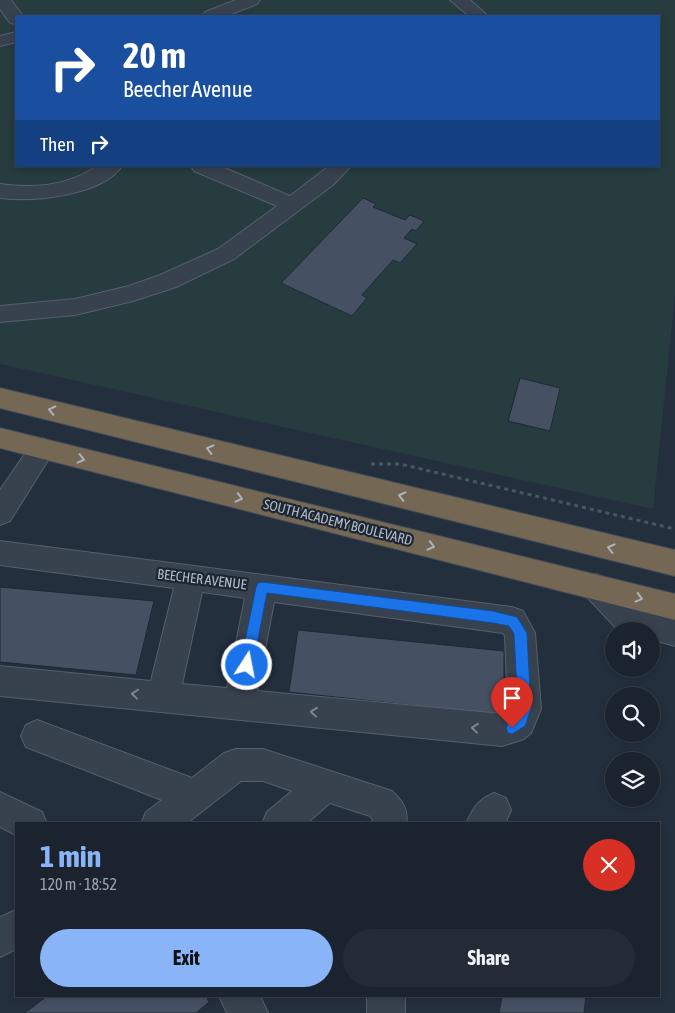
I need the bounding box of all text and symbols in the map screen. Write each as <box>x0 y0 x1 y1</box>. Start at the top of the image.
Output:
icon: right <box>40 35 105 100</box>
text: 20 m <box>123 35 186 75</box>
text: Beecher Avenue <box>123 76 252 102</box>
icon: right <box>85 130 113 158</box>
text: Then <box>40 133 75 155</box>
one-way arrow <box>48 405 57 416</box>
one-way arrow <box>206 444 215 455</box>
one-way arrow <box>77 453 85 463</box>
one-way arrow <box>397 491 406 502</box>
one-way arrow <box>234 492 243 503</box>
street label: SOUTH ACADEMY BOULEVARD <box>262 496 414 548</box>
one-way arrow <box>426 540 434 550</box>
one-way arrow <box>607 543 615 553</box>
street label: BEECHER AVENUE <box>156 566 248 592</box>
one-way arrow <box>635 592 644 603</box>
map controls <box>605 622 660 807</box>
button: sound <box>605 622 660 677</box>
position arrow <box>220 638 272 690</box>
pin <box>491 677 533 728</box>
icon: arrive <box>498 684 526 712</box>
button: search <box>605 687 660 742</box>
one-way arrow <box>130 689 138 700</box>
one-way arrow <box>309 707 317 718</box>
one-way arrow <box>471 722 479 733</box>
button: layers <box>605 752 660 807</box>
text: 1 min <box>40 839 101 873</box>
button: close <box>583 839 635 891</box>
text: 120 m · 18:52 <box>40 875 117 893</box>
button: Exit <box>40 929 333 987</box>
button: Share <box>343 929 635 987</box>

